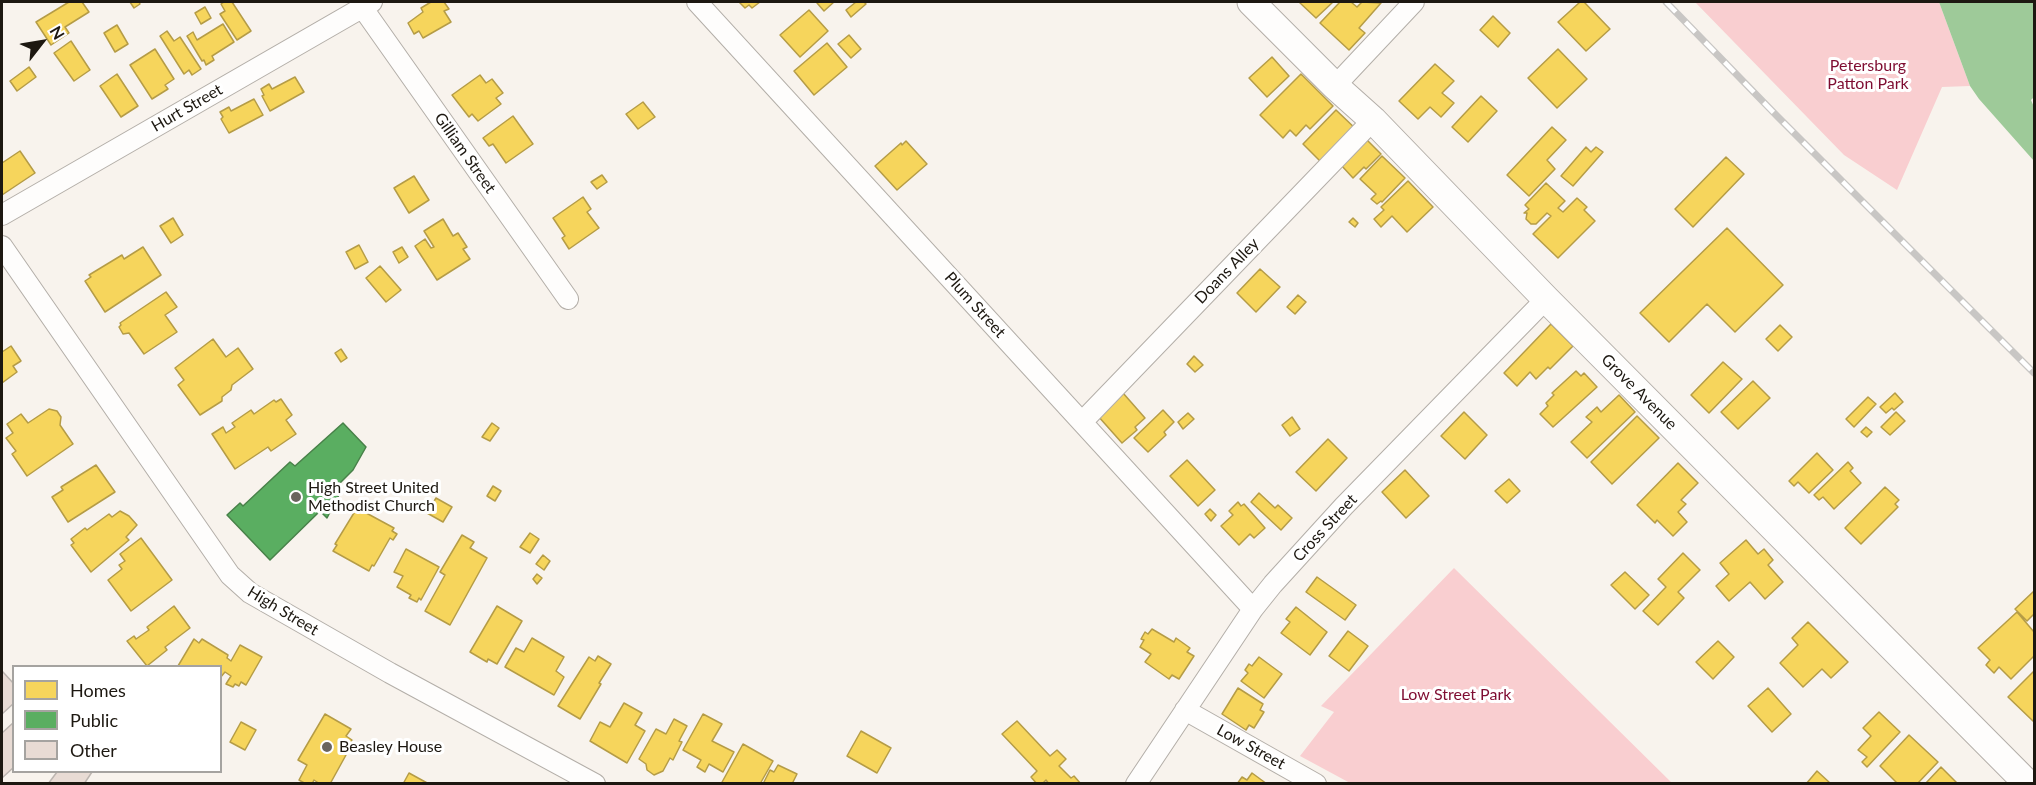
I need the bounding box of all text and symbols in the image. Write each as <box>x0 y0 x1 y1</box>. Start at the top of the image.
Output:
north arrow <box>12 12 72 72</box>
text: N <box>47 22 69 43</box>
park label: Petersburg Patton Park <box>1827 56 1909 94</box>
street label: Hurt Street <box>148 80 226 136</box>
street label: Gilliam Street <box>430 109 500 197</box>
street label: Doans Alley <box>1191 234 1263 308</box>
street label: Plum Street <box>941 268 1009 342</box>
street label: Grove Avenue <box>1597 350 1681 434</box>
place label: High Street United Methodist Church <box>308 478 439 516</box>
marker: High Street United Methodist Church <box>289 490 303 504</box>
street label: Cross Street <box>1289 490 1361 566</box>
street label: High Street <box>244 582 322 640</box>
legend <box>12 665 222 773</box>
text: Homes <box>70 679 126 701</box>
park label: Low Street Park <box>1401 685 1511 705</box>
text: Public <box>70 709 118 731</box>
street label: Low Street <box>1213 720 1289 774</box>
place label: Beasley House <box>339 737 442 757</box>
text: Other <box>70 739 117 761</box>
marker: Beasley House <box>320 740 334 754</box>

